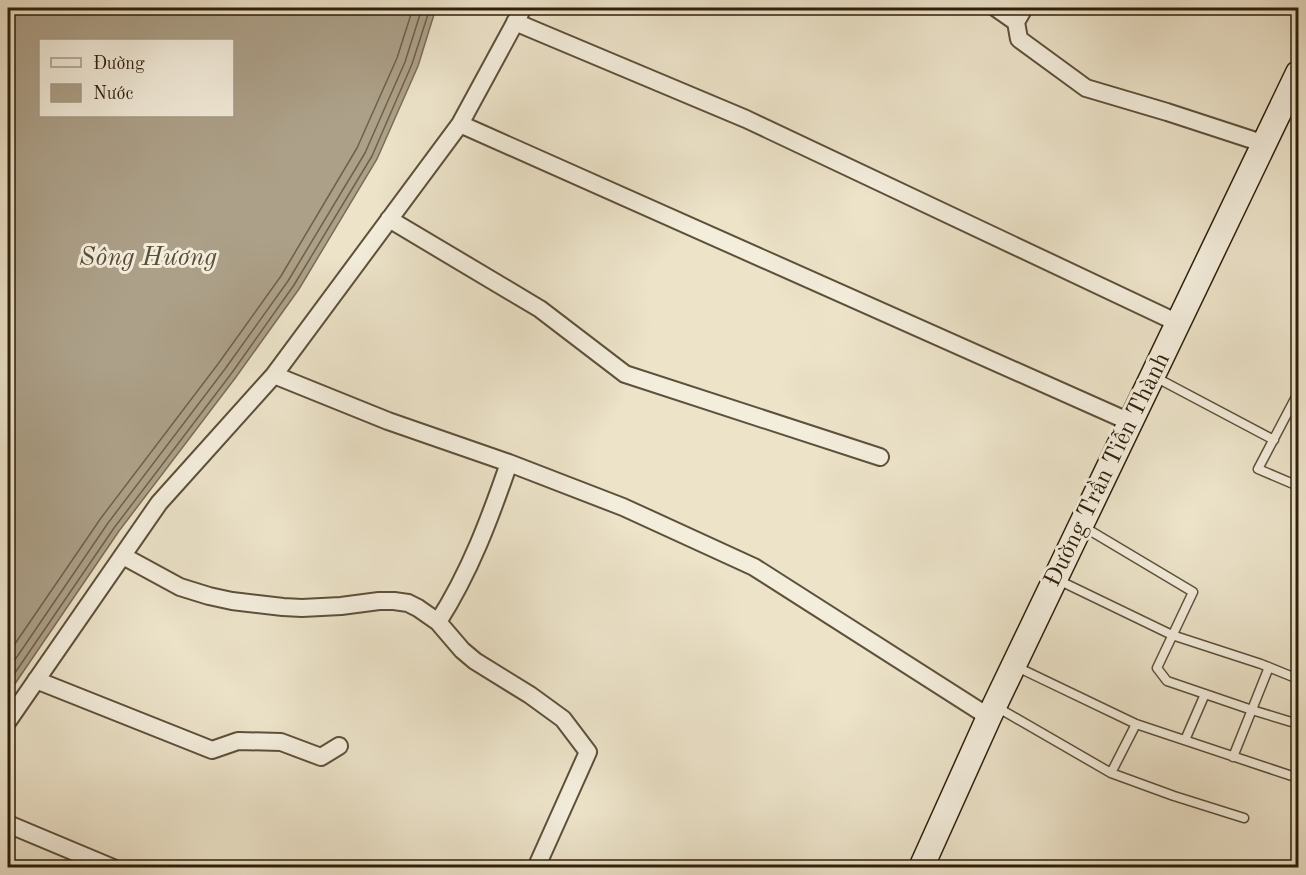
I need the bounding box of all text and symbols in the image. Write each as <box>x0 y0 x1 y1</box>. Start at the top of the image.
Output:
legend <box>39 39 234 117</box>
text: Đường <box>93 55 145 73</box>
text: Nước <box>93 85 133 103</box>
water label: Sông Hương <box>79 245 217 271</box>
street label: Đường Trần Tiễn Thành <box>1039 348 1175 591</box>

